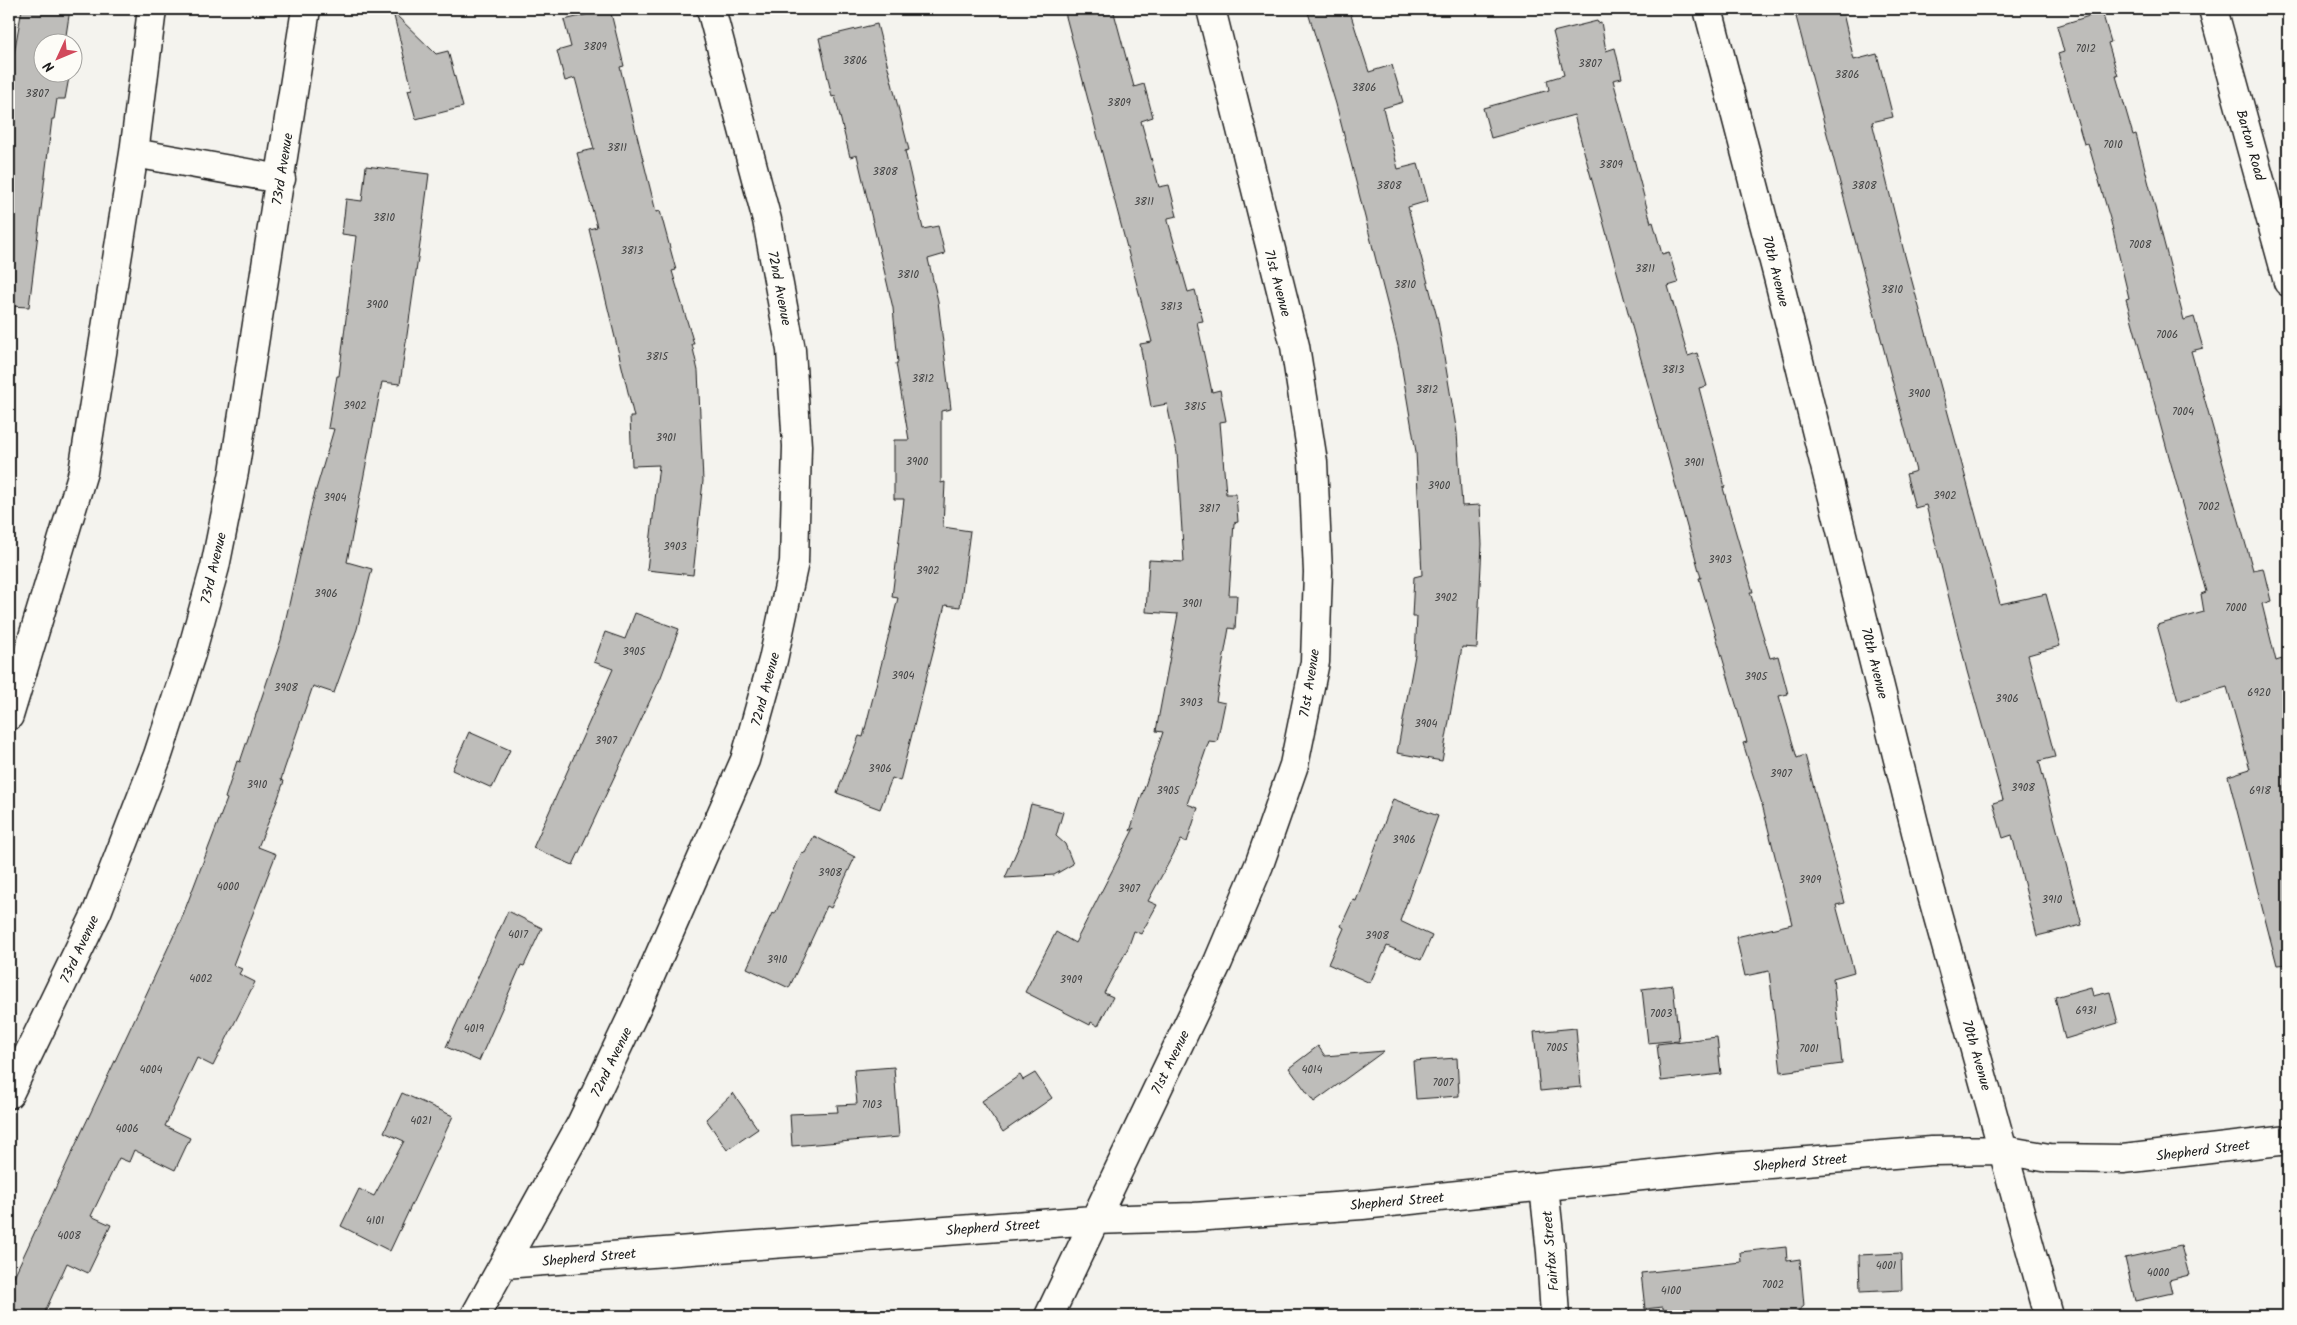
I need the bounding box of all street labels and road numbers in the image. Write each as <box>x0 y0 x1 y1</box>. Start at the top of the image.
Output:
street label: Barton Road <box>2229 107 2271 184</box>
street label: 73rd Avenue <box>266 131 300 207</box>
street label: 70th Avenue <box>1755 233 1795 310</box>
street label: 71st Avenue <box>1257 247 1297 320</box>
street label: 72nd Avenue <box>761 249 797 328</box>
street label: 73rd Avenue <box>195 530 233 606</box>
street label: 70th Avenue <box>1854 625 1894 702</box>
street label: 71st Avenue <box>1294 647 1326 719</box>
street label: 72nd Avenue <box>746 649 787 729</box>
street label: 73rd Avenue <box>55 911 106 987</box>
street label: 70th Avenue <box>1955 1017 1997 1094</box>
street label: 72nd Avenue <box>585 1023 639 1101</box>
street label: 71st Avenue <box>1146 1026 1196 1098</box>
street label: Shepherd Street <box>2155 1134 2252 1168</box>
street label: Shepherd Street <box>1752 1148 1849 1178</box>
street label: Shepherd Street <box>1349 1187 1446 1217</box>
street label: Fairfax Street <box>1536 1209 1565 1292</box>
street label: Shepherd Street <box>945 1214 1042 1242</box>
street label: Shepherd Street <box>541 1243 638 1273</box>

